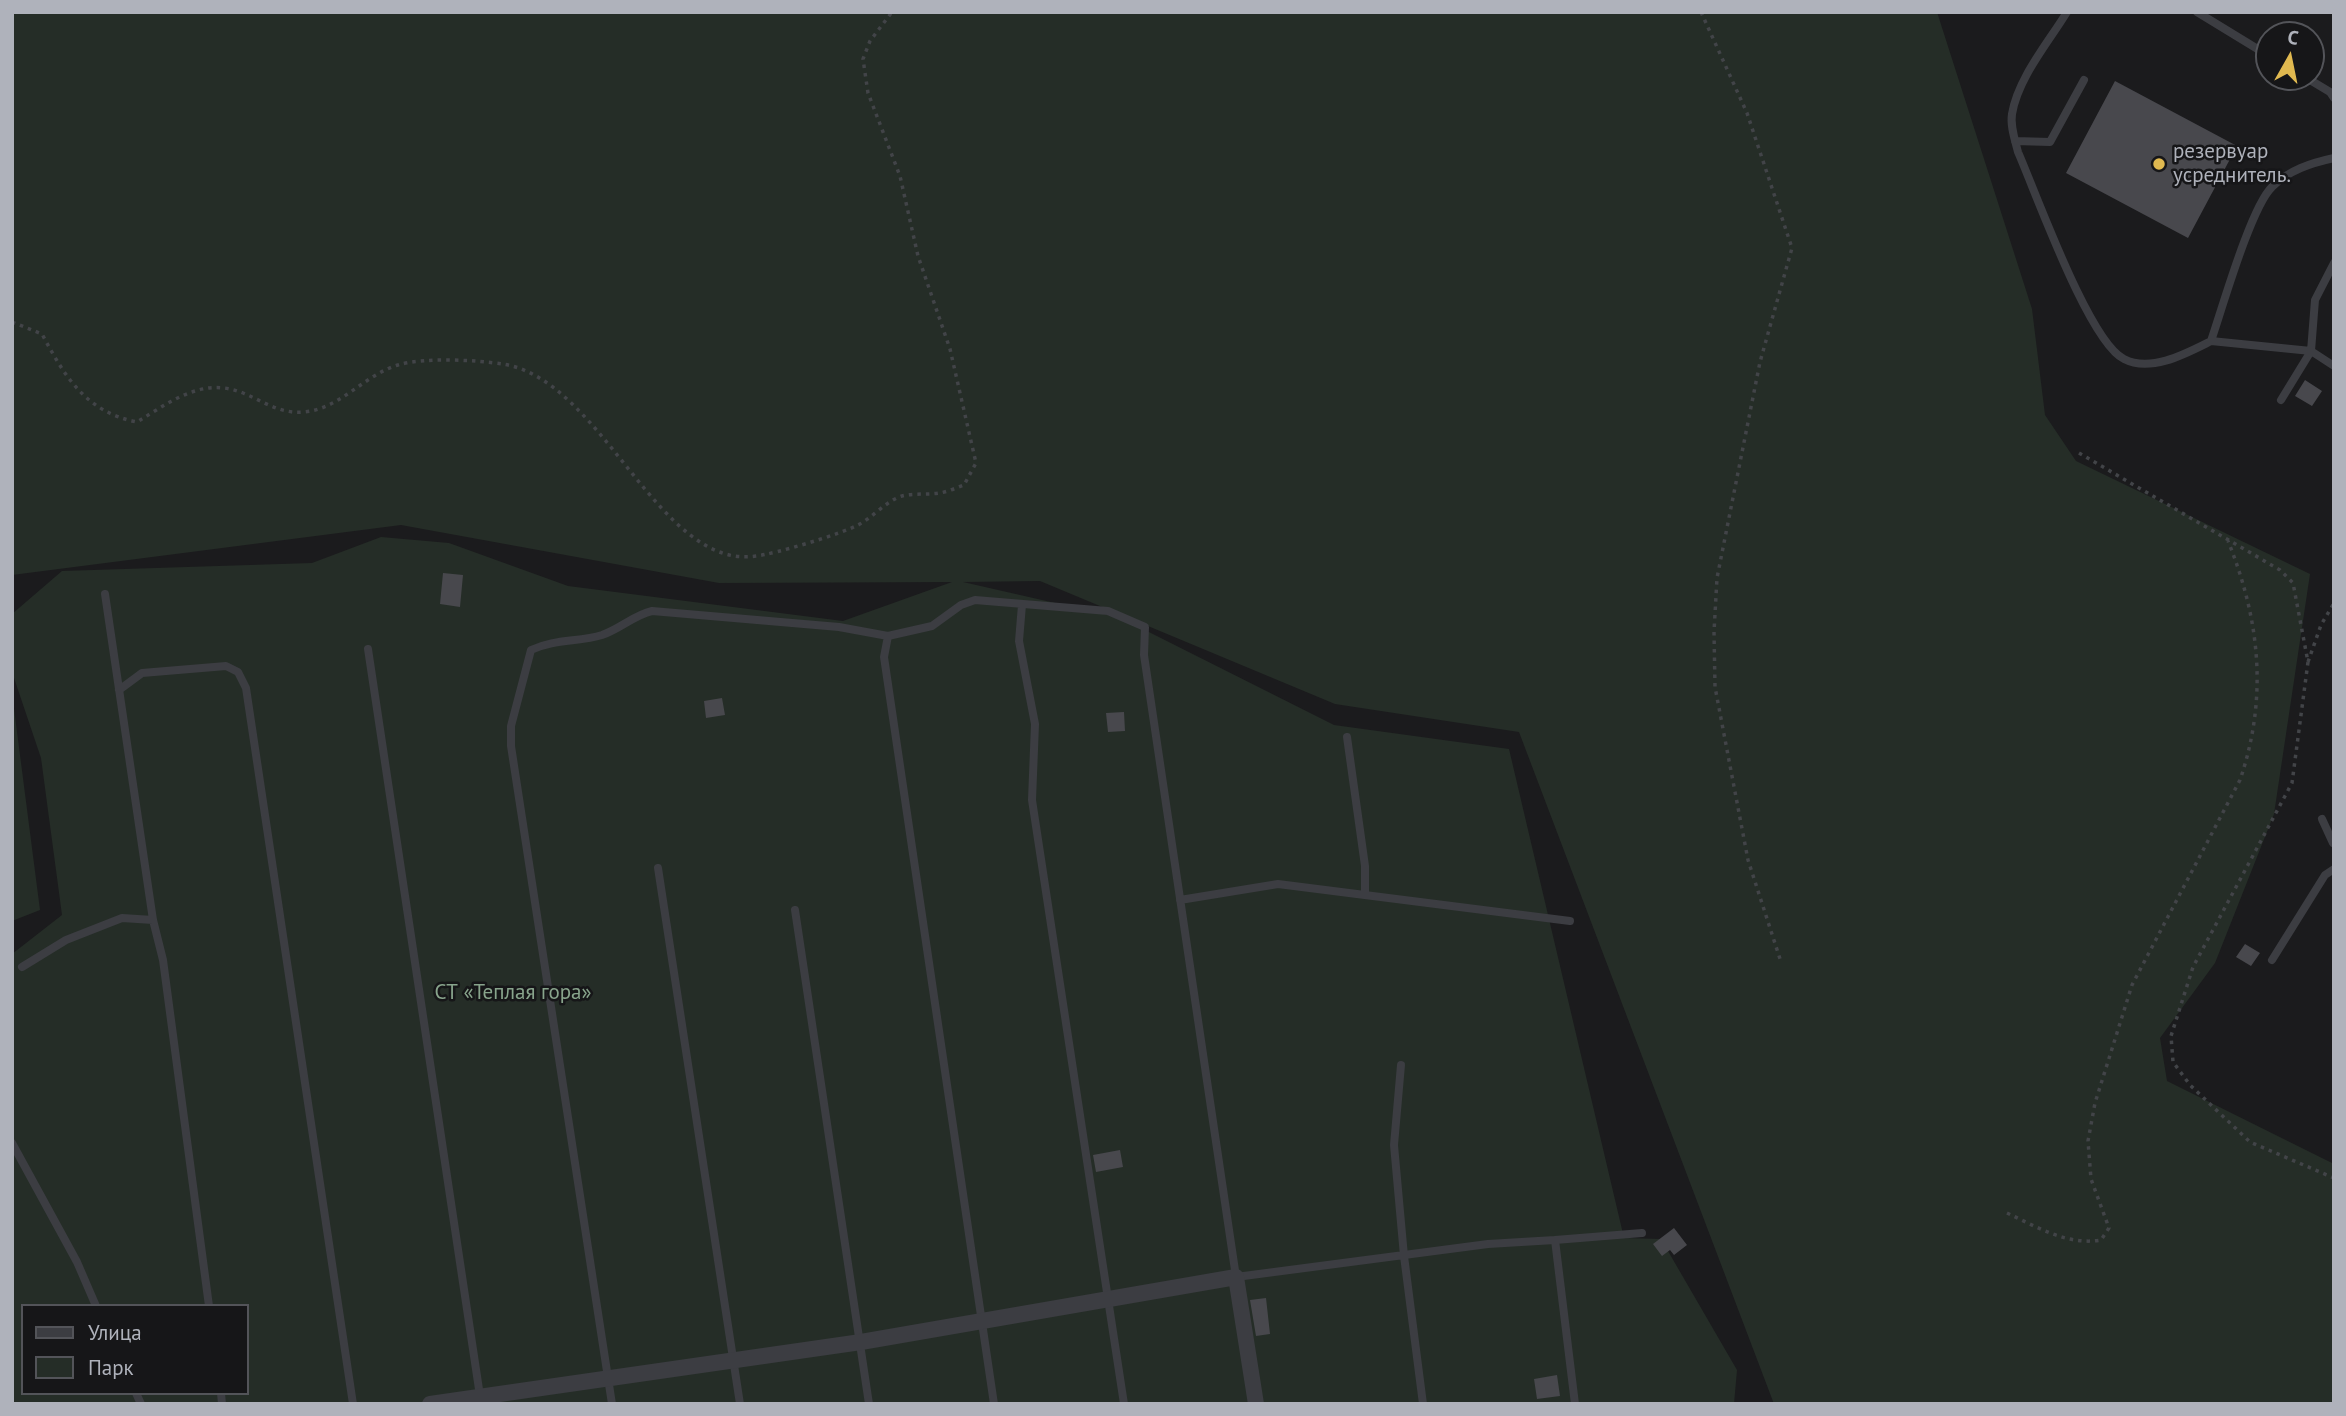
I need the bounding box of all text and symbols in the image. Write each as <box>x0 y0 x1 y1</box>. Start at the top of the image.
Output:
north arrow <box>2255 21 2325 91</box>
text: С <box>2286 25 2300 50</box>
place label: резервуар усреднитель. <box>2173 139 2291 189</box>
marker: резервуар усреднитель. <box>2151 156 2167 172</box>
park label: СТ «Теплая гора» <box>435 980 591 1006</box>
legend <box>21 1304 248 1395</box>
text: Улица <box>88 1319 142 1346</box>
text: Парк <box>88 1354 134 1381</box>

